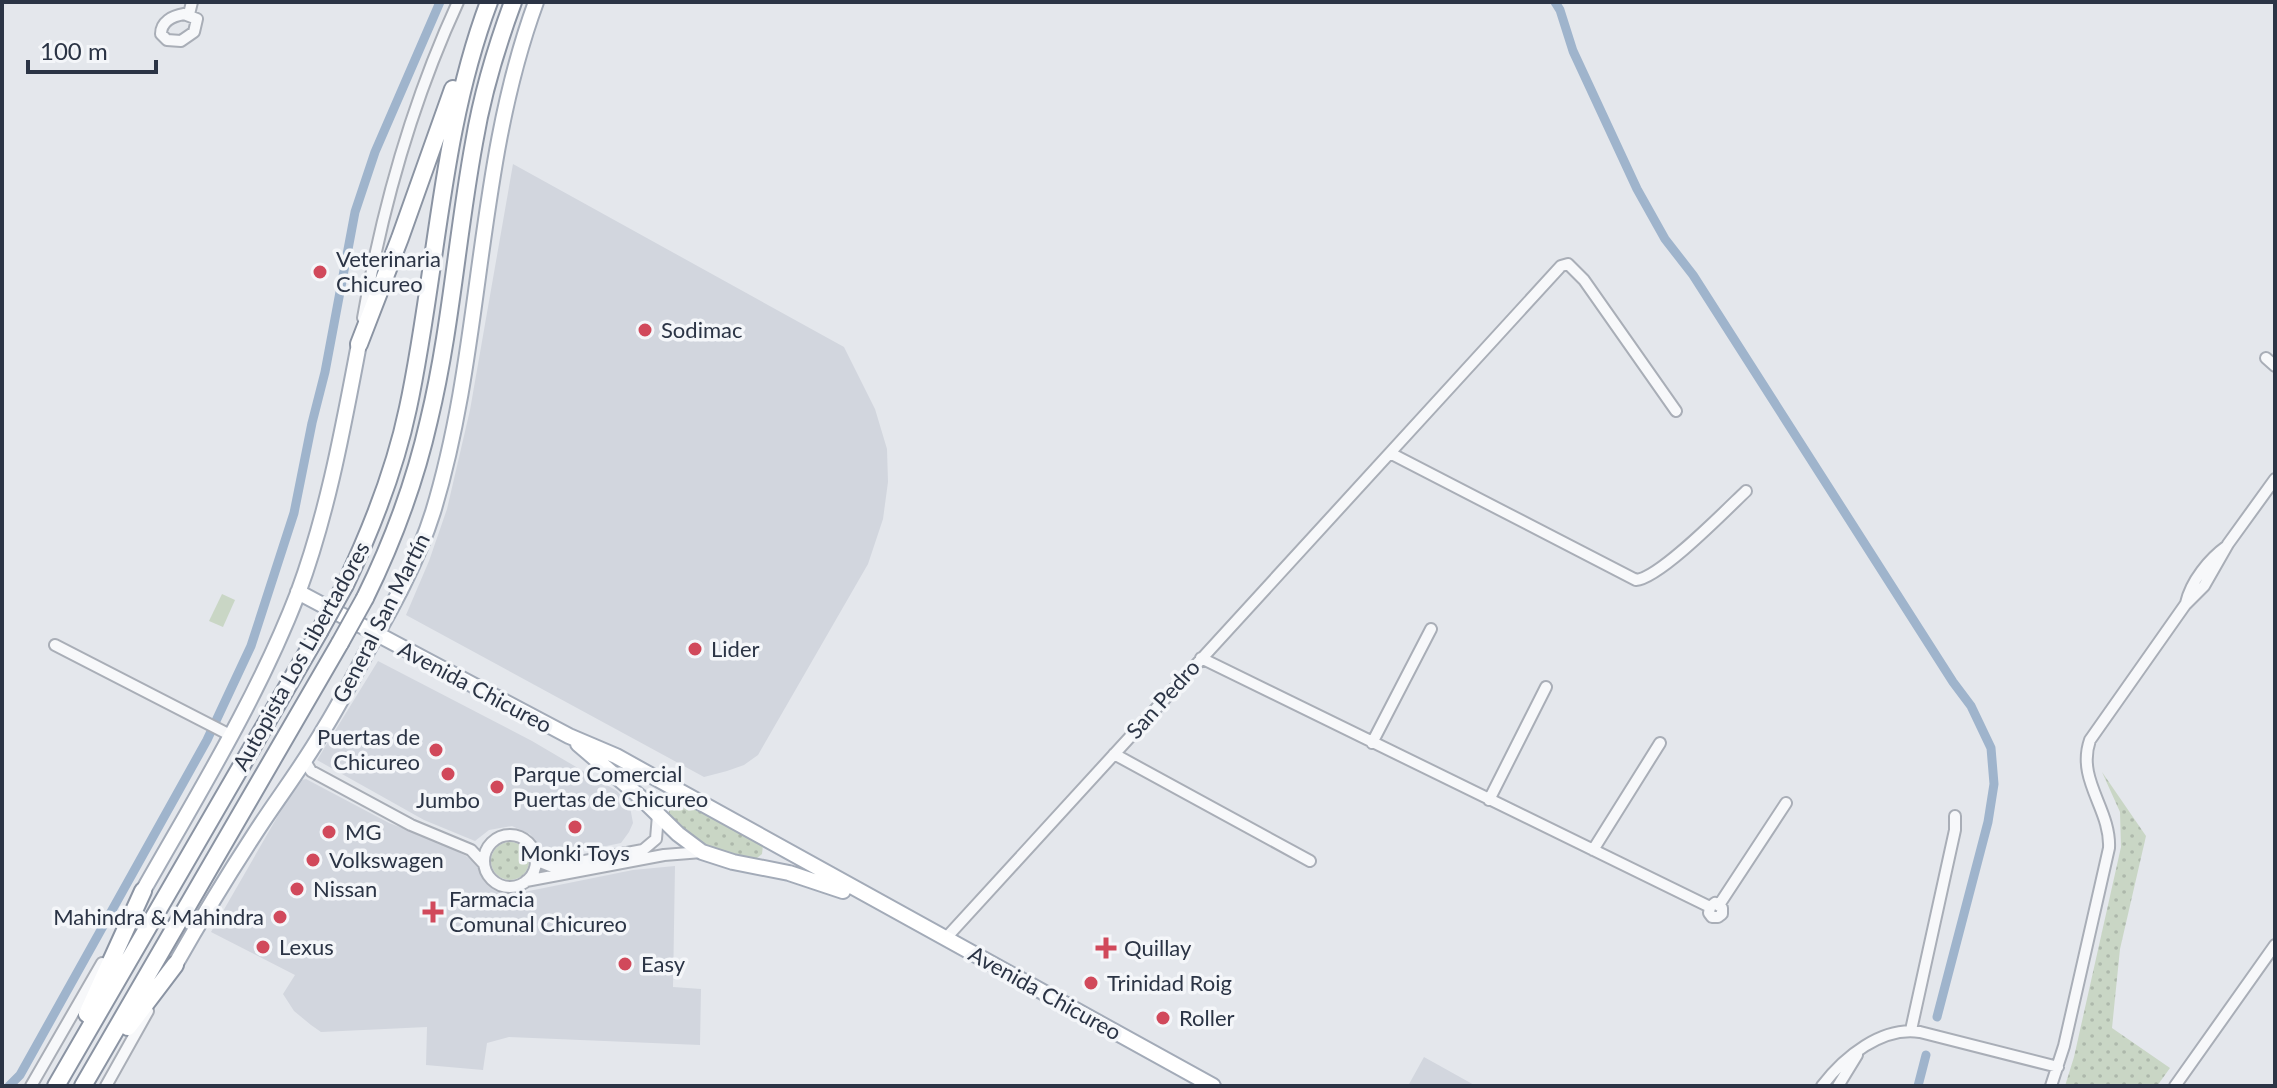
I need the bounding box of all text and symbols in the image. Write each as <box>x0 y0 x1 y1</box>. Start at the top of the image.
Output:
scale bar <box>28 24 156 74</box>
text: 100 m <box>40 36 108 65</box>
place label: Veterinaria Chicureo <box>336 245 441 297</box>
marker: Veterinaria Chicureo <box>311 263 329 281</box>
place label: Sodimac <box>661 316 742 343</box>
marker: Sodimac <box>636 321 654 339</box>
street label: General San Martín <box>326 529 435 707</box>
street label: Autopista Los Libertadores <box>226 536 375 775</box>
street label: Avenida Chicureo <box>394 635 557 738</box>
place label: Lider <box>711 635 760 662</box>
marker: Lider <box>686 640 704 658</box>
street label: San Pedro <box>1120 654 1205 744</box>
place label: Puertas de Chicureo <box>317 723 420 775</box>
marker: Puertas de Chicureo <box>427 741 445 759</box>
place label: Parque Comercial Puertas de Chicureo <box>513 760 708 812</box>
marker: Jumbo <box>439 765 457 783</box>
marker: Parque Comercial Puertas de Chicureo <box>488 778 506 796</box>
place label: Jumbo <box>416 786 480 813</box>
place label: MG <box>345 818 382 845</box>
marker: Monki Toys <box>566 818 584 836</box>
marker: MG <box>320 823 338 841</box>
place label: Monki Toys <box>520 839 630 866</box>
place label: Volkswagen <box>329 846 444 873</box>
marker: Volkswagen <box>304 851 322 869</box>
place label: Nissan <box>313 875 377 902</box>
marker: Nissan <box>288 880 306 898</box>
place label: Farmacia Comunal Chicureo <box>449 885 627 937</box>
place label: Mahindra & Mahindra <box>53 903 264 930</box>
marker: Farmacia Comunal Chicureo <box>424 903 442 921</box>
marker: Mahindra & Mahindra <box>271 908 289 926</box>
place label: Lexus <box>279 933 334 960</box>
place label: Quillay <box>1124 934 1192 961</box>
marker: Quillay <box>1095 937 1117 959</box>
marker: Lexus <box>254 938 272 956</box>
street label: Avenida Chicureo <box>964 940 1126 1046</box>
place label: Easy <box>641 950 686 977</box>
marker: Easy <box>616 955 634 973</box>
place label: Trinidad Roig <box>1107 969 1232 996</box>
marker: Trinidad Roig <box>1082 974 1100 992</box>
place label: Roller <box>1179 1004 1235 1031</box>
marker: Roller <box>1154 1009 1172 1027</box>

